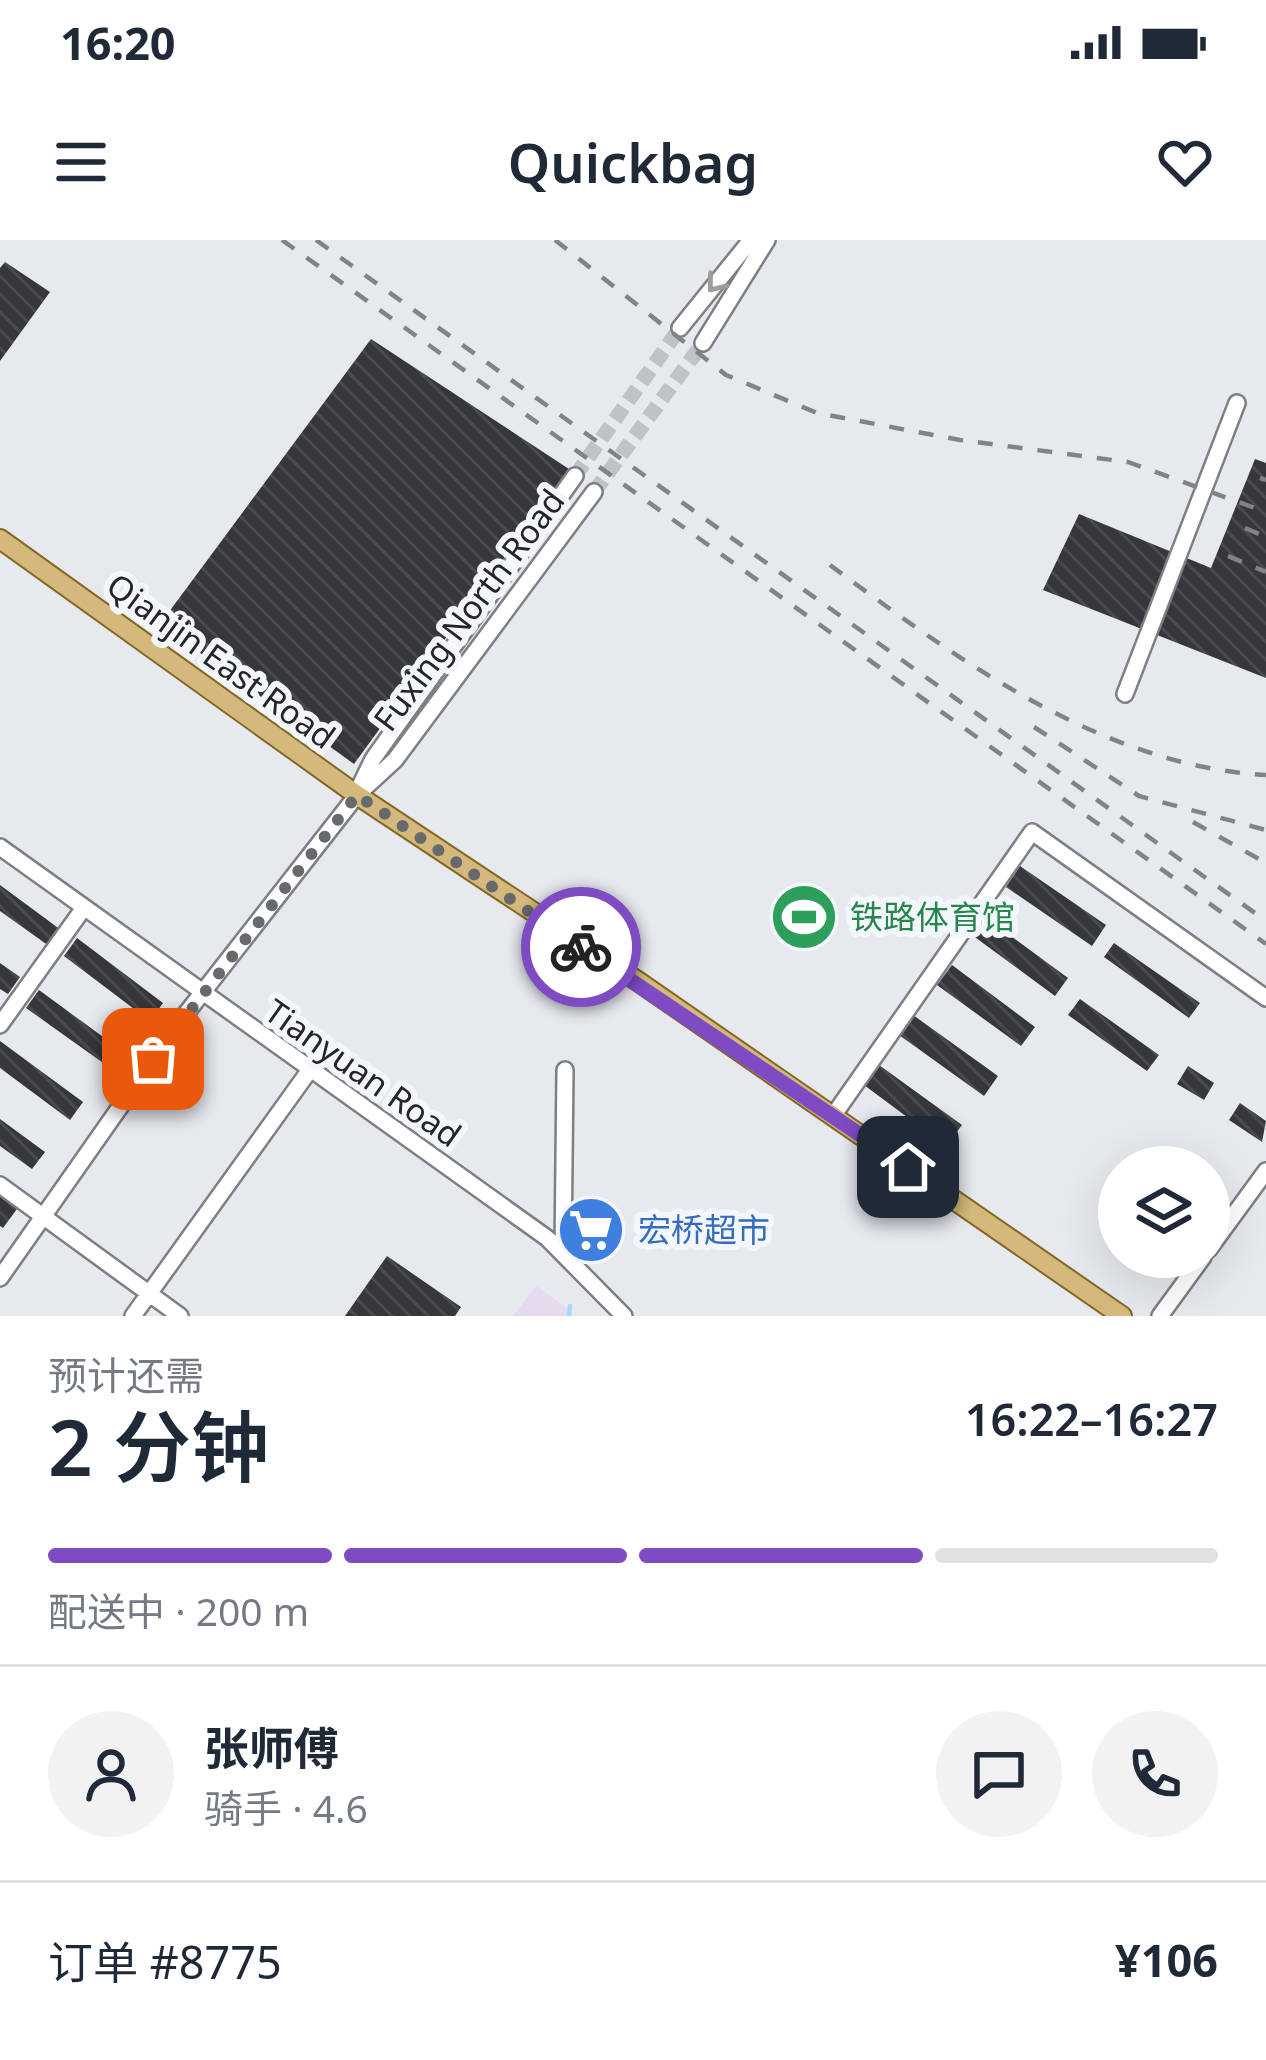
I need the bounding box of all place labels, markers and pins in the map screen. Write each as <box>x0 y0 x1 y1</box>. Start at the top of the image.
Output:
sports icon: 铁路体育馆 <box>769 882 839 952</box>
place label: 铁路体育馆 <box>850 894 1015 939</box>
pin <box>102 1008 204 1110</box>
pin <box>857 1116 959 1218</box>
supermarket icon: 宏桥超市 <box>556 1195 626 1265</box>
place label: 宏桥超市 <box>638 1207 770 1252</box>

